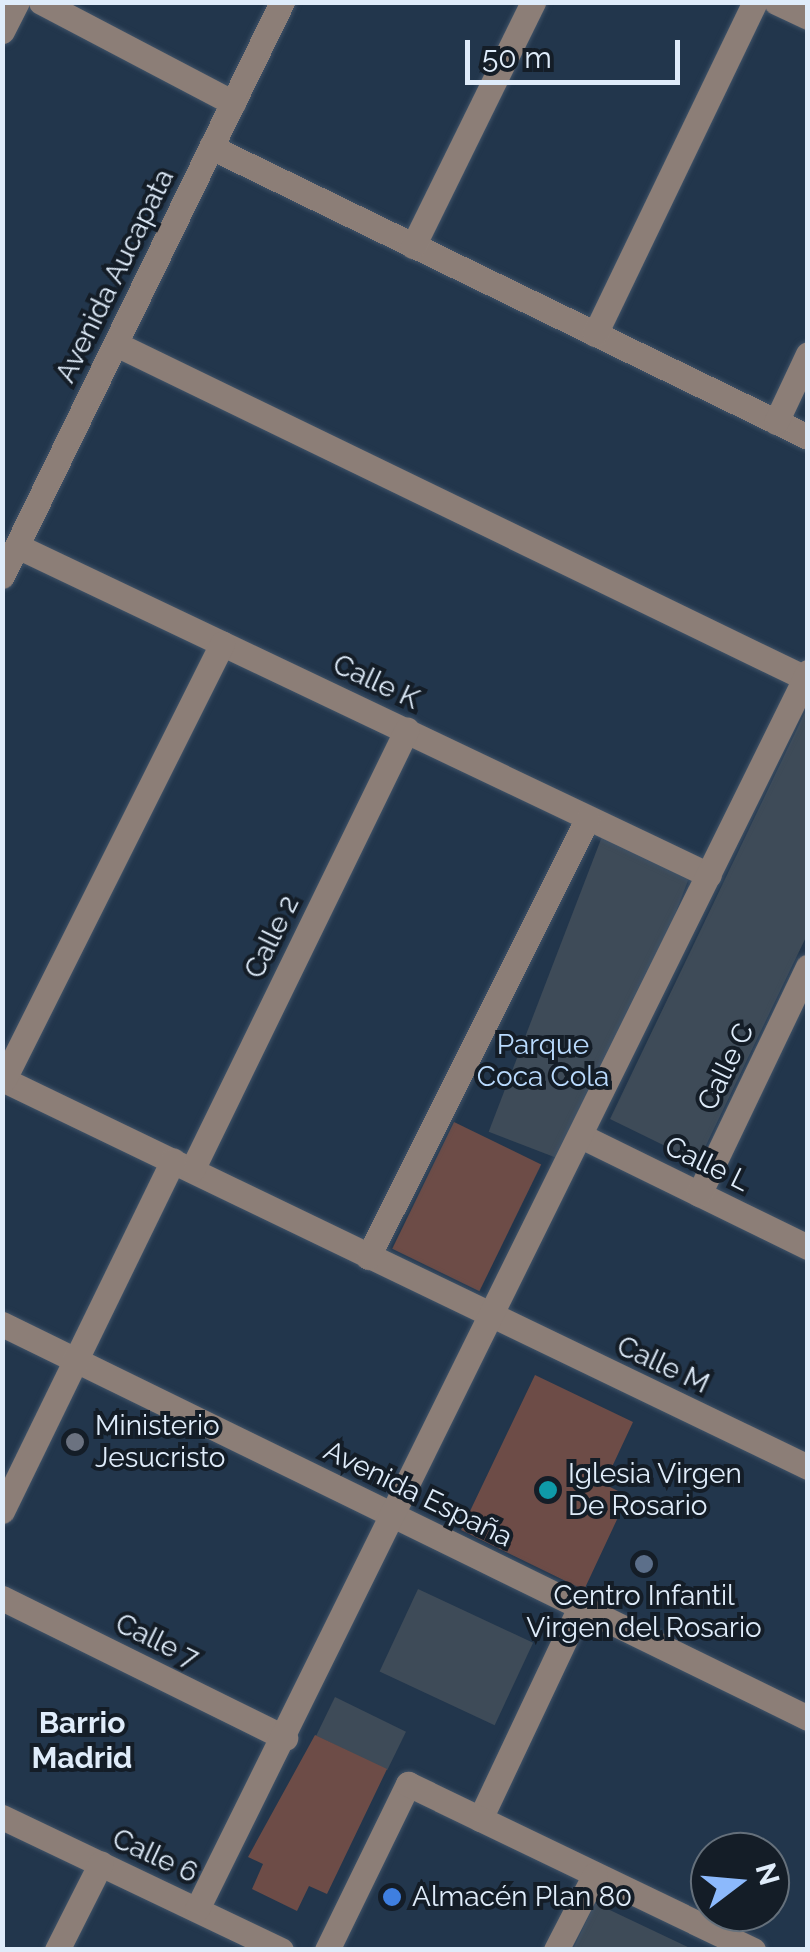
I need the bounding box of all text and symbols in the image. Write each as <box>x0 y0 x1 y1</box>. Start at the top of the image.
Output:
scale bar <box>470 20 685 82</box>
text: 50 m <box>482 40 552 75</box>
street label: Avenida Aucapata <box>49 163 181 389</box>
street label: Calle K <box>328 647 424 717</box>
street label: Calle 2 <box>238 890 306 984</box>
street label: Calle C <box>691 1018 761 1116</box>
park label: Parque Coca Cola <box>477 1028 609 1094</box>
street label: Calle L <box>659 1129 755 1199</box>
street label: Calle M <box>612 1329 714 1401</box>
place label: Ministerio Jesucristo <box>95 1409 225 1475</box>
marker: Ministerio Jesucristo <box>64 1431 86 1453</box>
street label: Avenida España <box>318 1434 518 1554</box>
place label: Iglesia Virgen De Rosario <box>568 1457 743 1523</box>
marker: Iglesia Virgen De Rosario <box>537 1479 559 1501</box>
marker: Centro Infantil Virgen del Rosario <box>633 1553 655 1575</box>
place label: Centro Infantil Virgen del Rosario <box>526 1579 762 1645</box>
street label: Calle 7 <box>110 1607 204 1675</box>
district label: Barrio Madrid <box>32 1705 132 1776</box>
street label: Calle 6 <box>107 1822 203 1890</box>
north arrow <box>690 1832 790 1932</box>
text: N <box>749 1859 786 1889</box>
place label: Almacén Plan 80 <box>412 1880 632 1914</box>
marker: Almacén Plan 80 <box>381 1886 403 1908</box>

